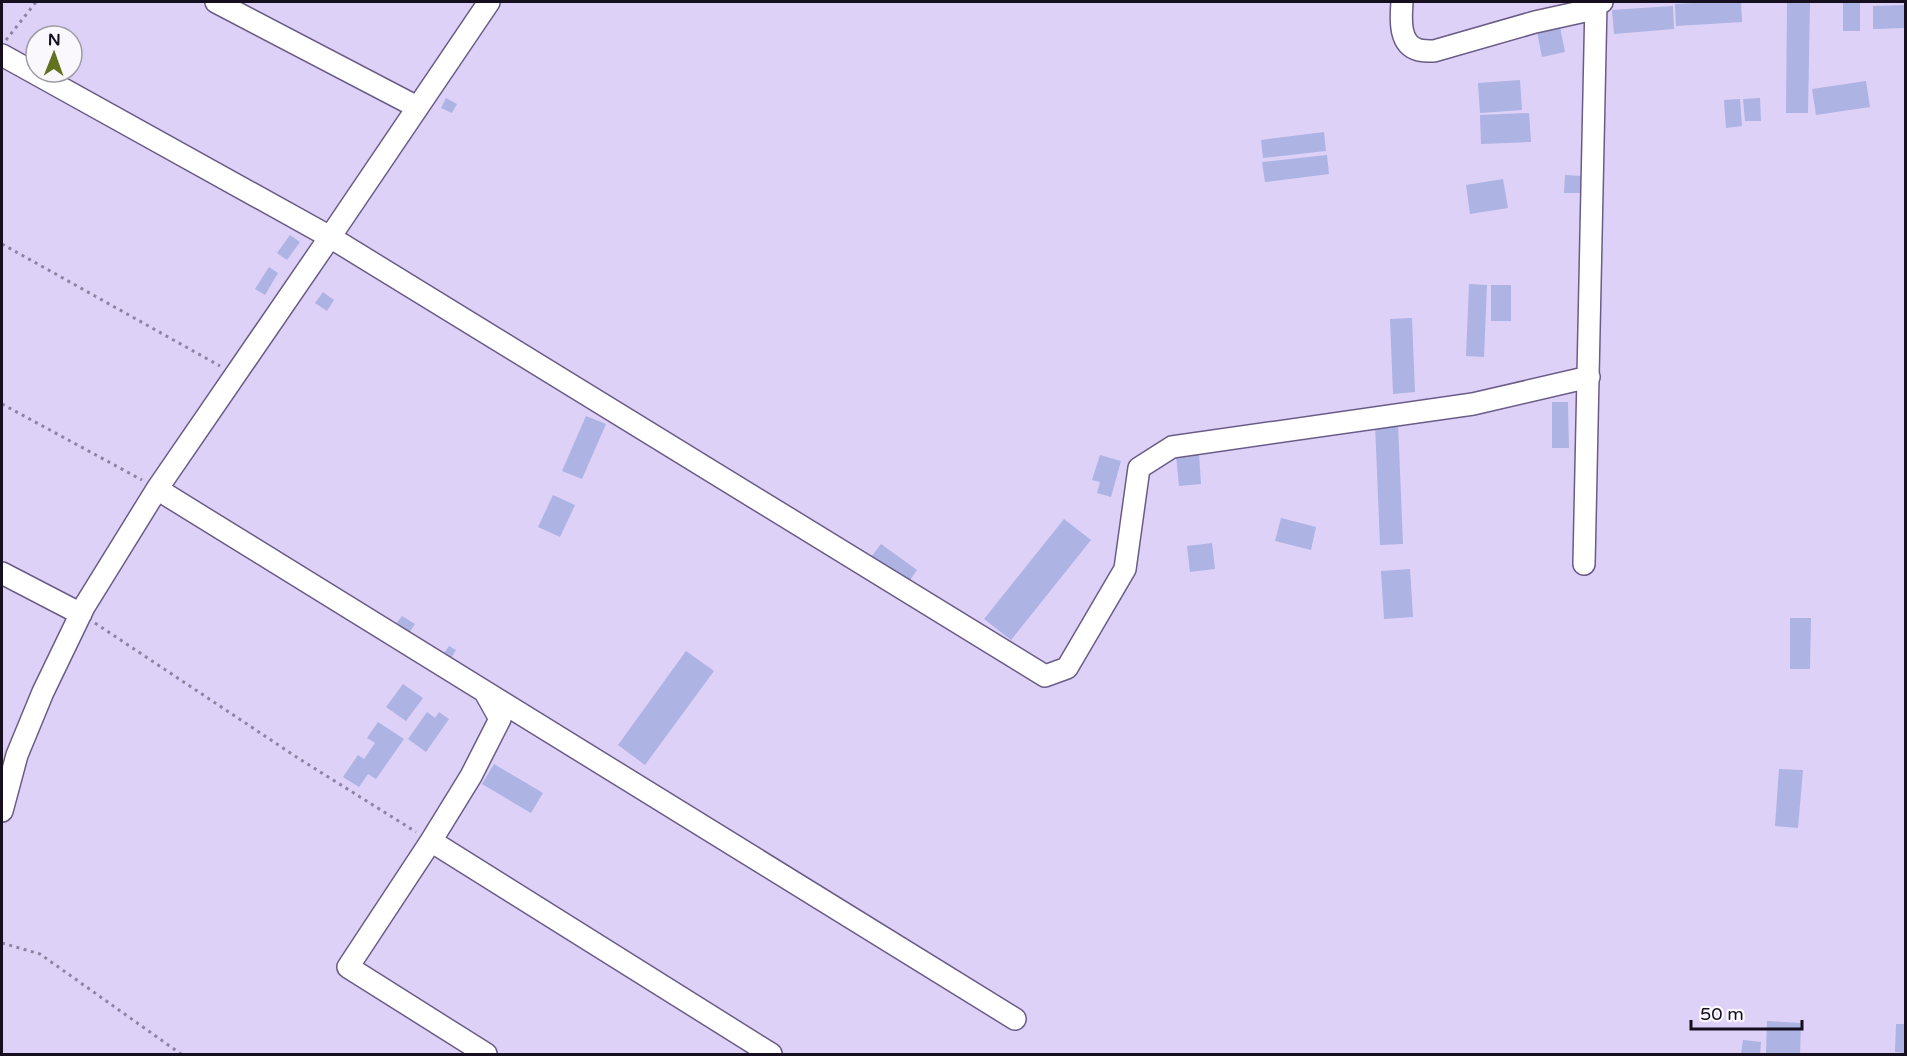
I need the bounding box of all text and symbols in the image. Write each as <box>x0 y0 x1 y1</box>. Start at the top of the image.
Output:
north arrow <box>24 24 84 84</box>
text: N <box>48 30 61 50</box>
scale bar <box>1691 993 1802 1031</box>
text: 50 m <box>1700 1003 1744 1025</box>

